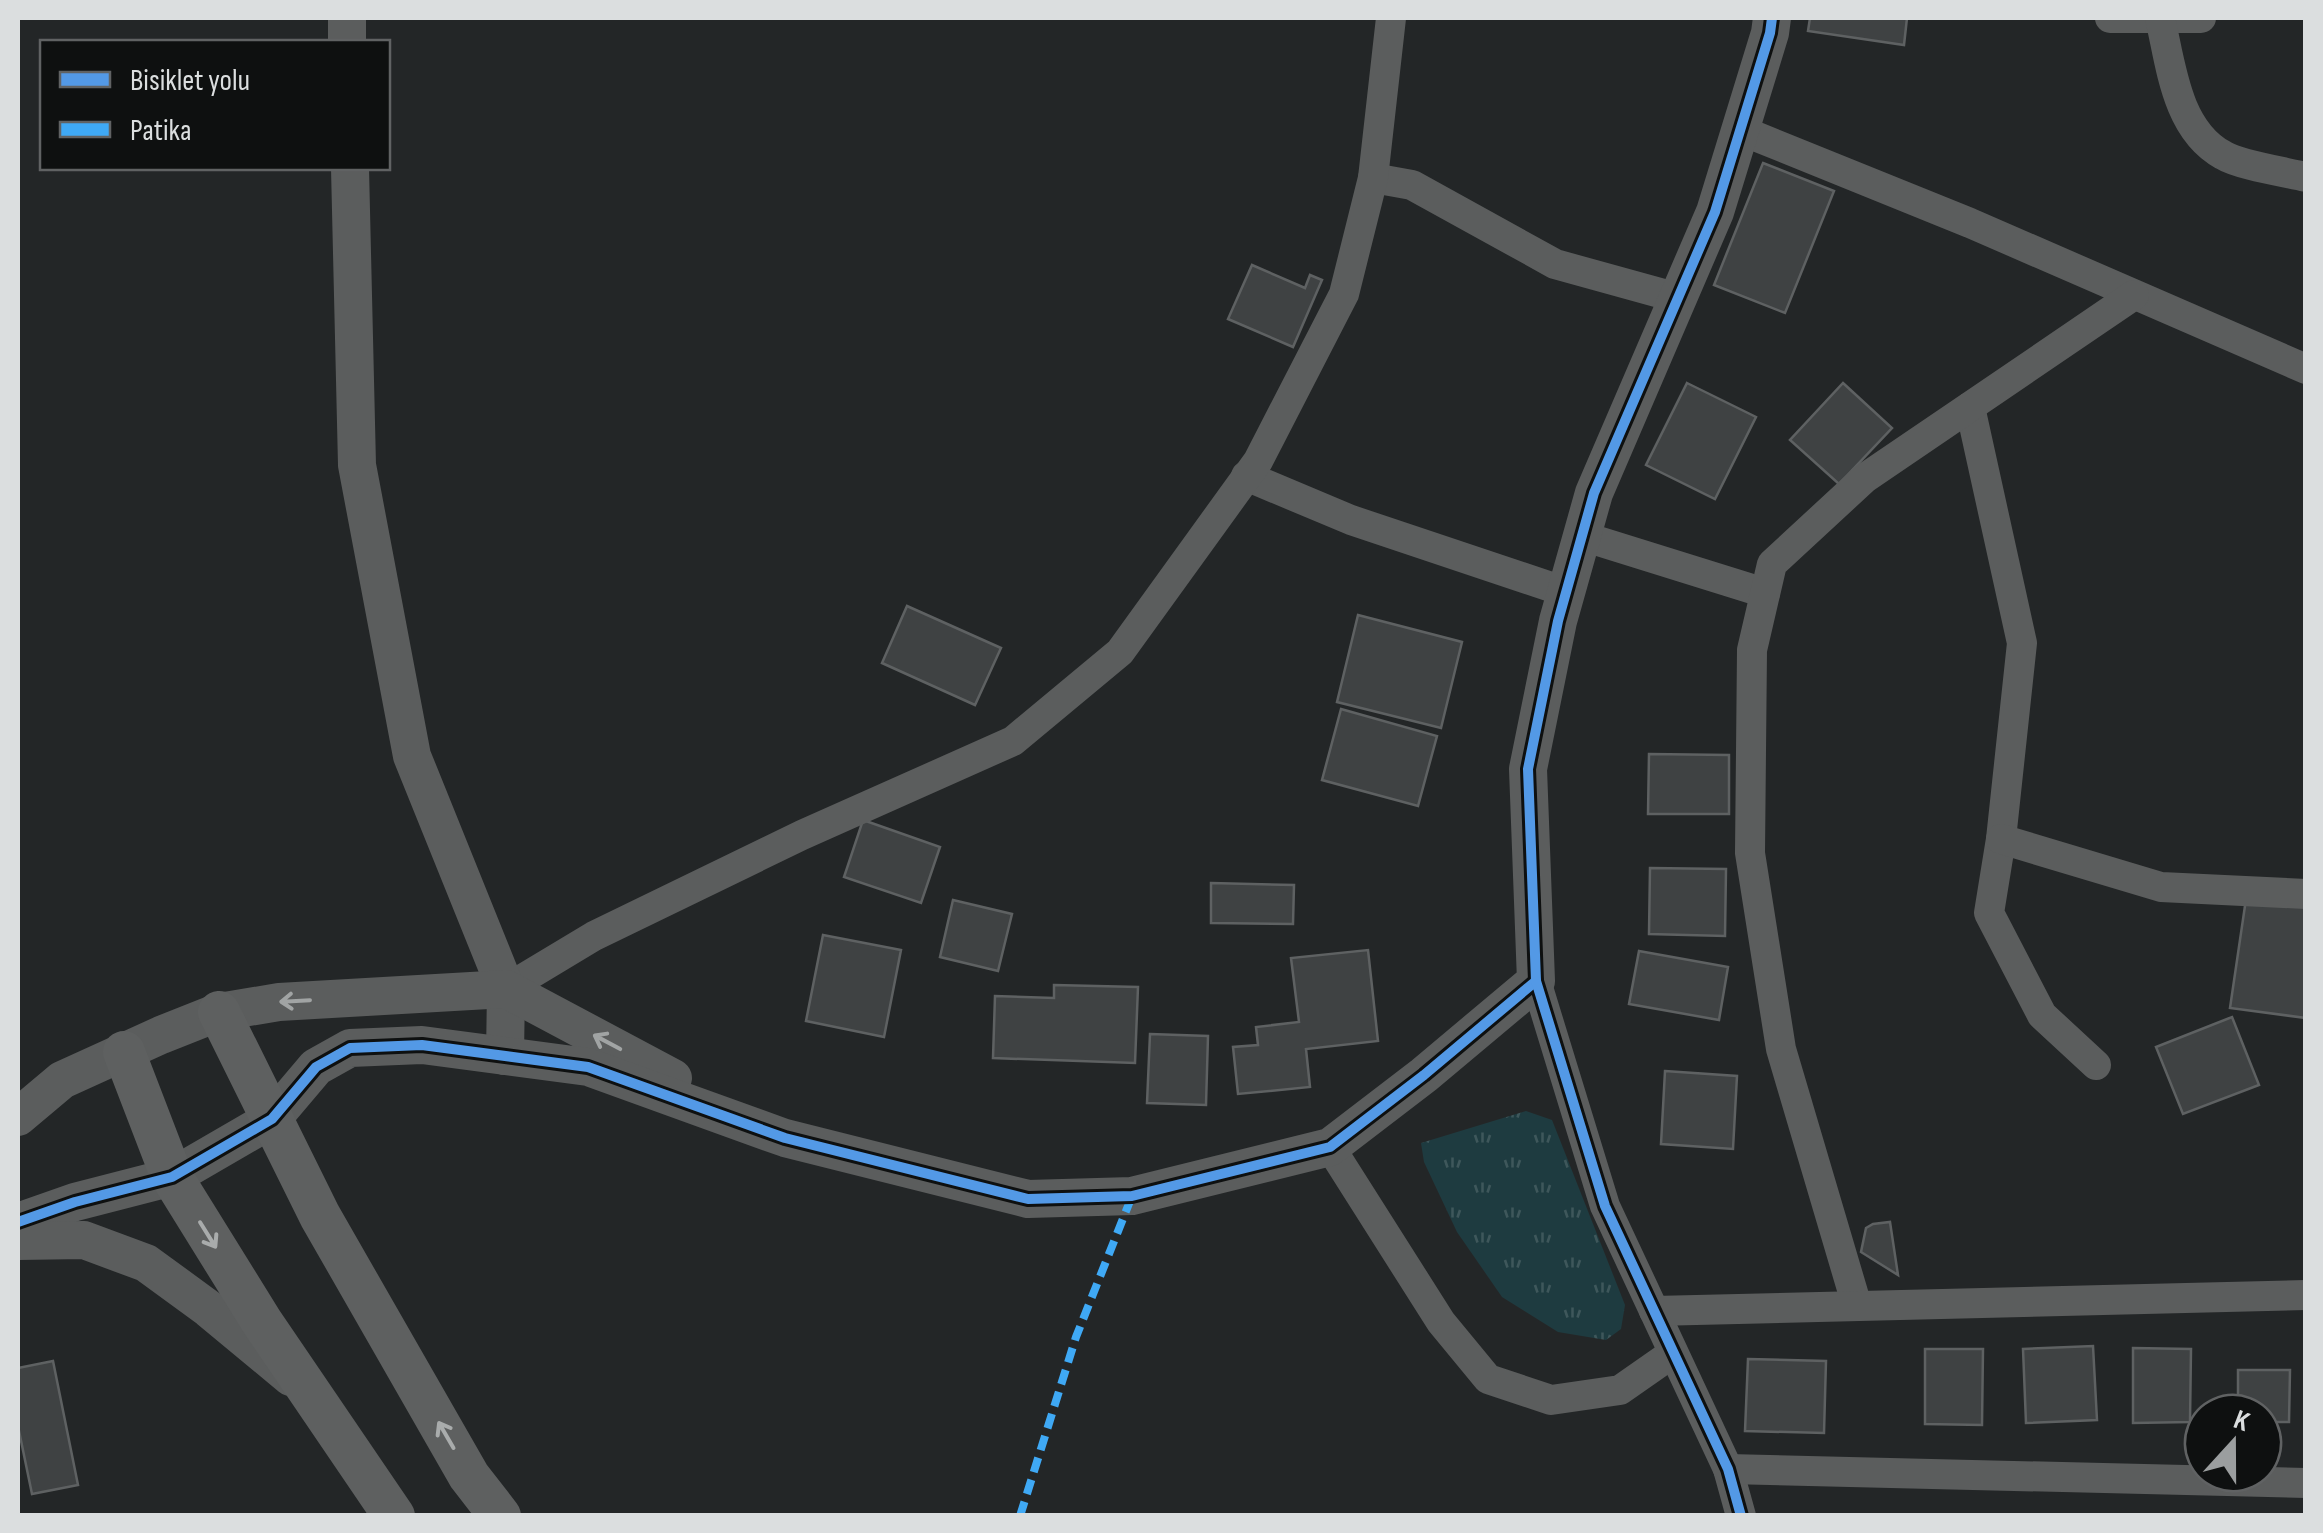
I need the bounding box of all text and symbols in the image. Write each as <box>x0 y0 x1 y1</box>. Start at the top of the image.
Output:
legend <box>40 40 390 170</box>
text: Bisiklet yolu <box>130 63 250 99</box>
text: Patika <box>130 113 192 149</box>
one-way arrow <box>280 992 312 1011</box>
one-way arrow <box>592 1032 622 1052</box>
one-way arrow <box>198 1221 218 1249</box>
north arrow <box>2183 1393 2283 1493</box>
text: K <box>2229 1403 2254 1439</box>
one-way arrow <box>435 1420 455 1450</box>

